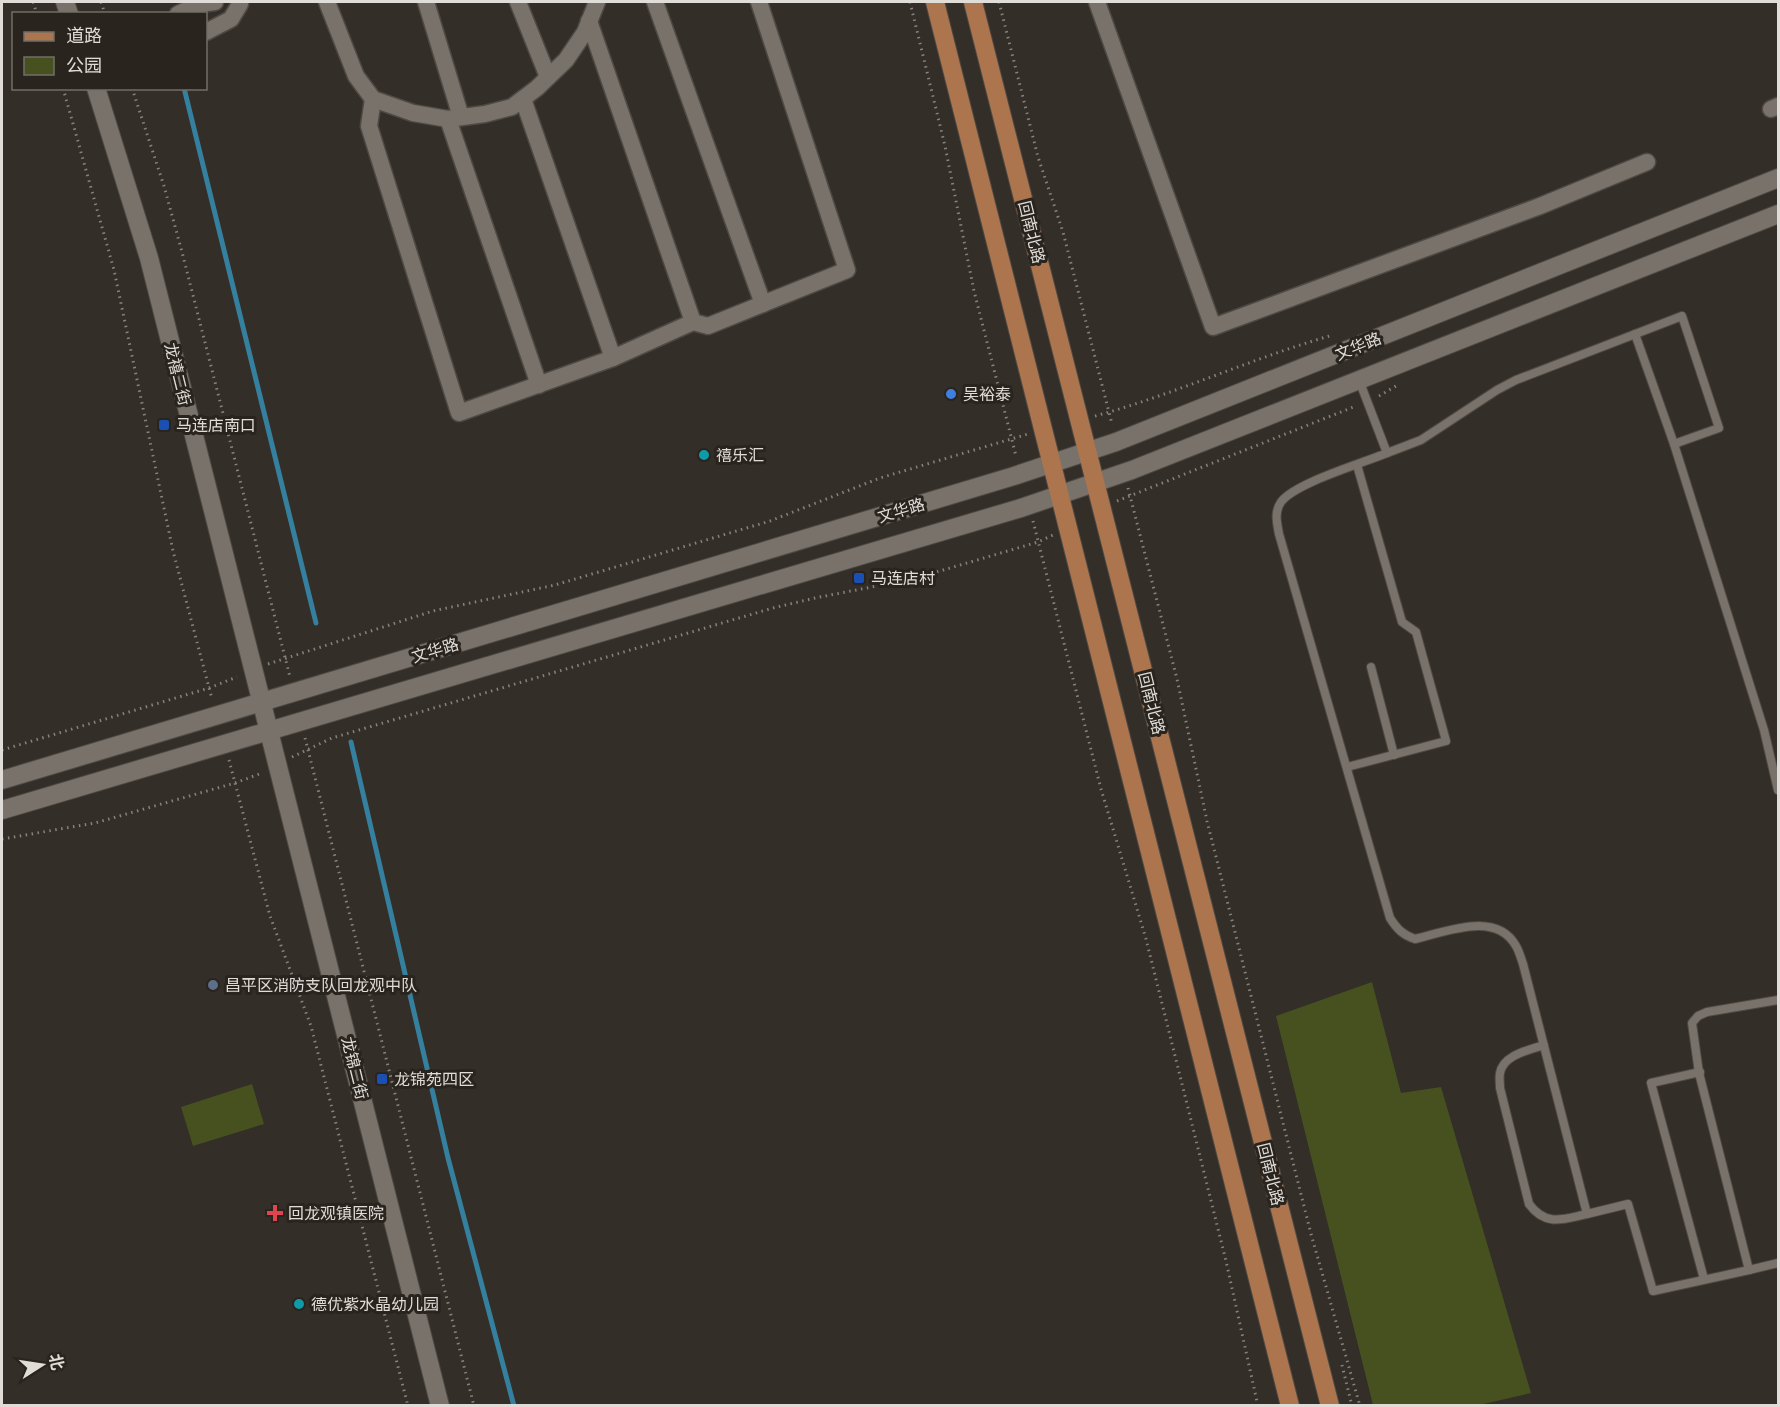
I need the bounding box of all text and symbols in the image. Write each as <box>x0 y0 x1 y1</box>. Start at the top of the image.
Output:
legend <box>12 12 207 90</box>
text: 道路 <box>66 25 102 46</box>
text: 公园 <box>66 55 102 76</box>
street label: 回南北路 <box>1015 199 1048 265</box>
street label: 文华路 <box>1332 329 1384 364</box>
street label: 龙禧二街 <box>161 341 194 407</box>
place label: 吴裕泰 <box>963 385 1011 404</box>
marker: 吴裕泰 <box>944 387 958 401</box>
place label: 马连店南口 <box>176 416 256 435</box>
marker: 马连店南口 <box>157 418 171 432</box>
place label: 禧乐汇 <box>716 446 764 465</box>
marker: 禧乐汇 <box>697 448 711 462</box>
street label: 文华路 <box>875 494 927 527</box>
place label: 马连店村 <box>871 569 935 588</box>
marker: 马连店村 <box>852 571 866 585</box>
street label: 文华路 <box>409 634 461 667</box>
street label: 回南北路 <box>1135 670 1168 736</box>
place label: 昌平区消防支队回龙观中队 <box>225 976 417 995</box>
marker: 昌平区消防支队回龙观中队 <box>206 978 220 992</box>
street label: 龙锦二街 <box>338 1035 371 1101</box>
place label: 龙锦苑四区 <box>394 1070 474 1089</box>
marker: 龙锦苑四区 <box>375 1072 389 1086</box>
street label: 回南北路 <box>1254 1141 1287 1207</box>
marker: 回龙观镇医院 <box>266 1204 284 1222</box>
place label: 回龙观镇医院 <box>288 1204 384 1223</box>
place label: 德优紫水晶幼儿园 <box>311 1295 439 1314</box>
marker: 德优紫水晶幼儿园 <box>292 1297 306 1311</box>
north arrow <box>12 1335 72 1395</box>
text: 北 <box>45 1352 67 1372</box>

